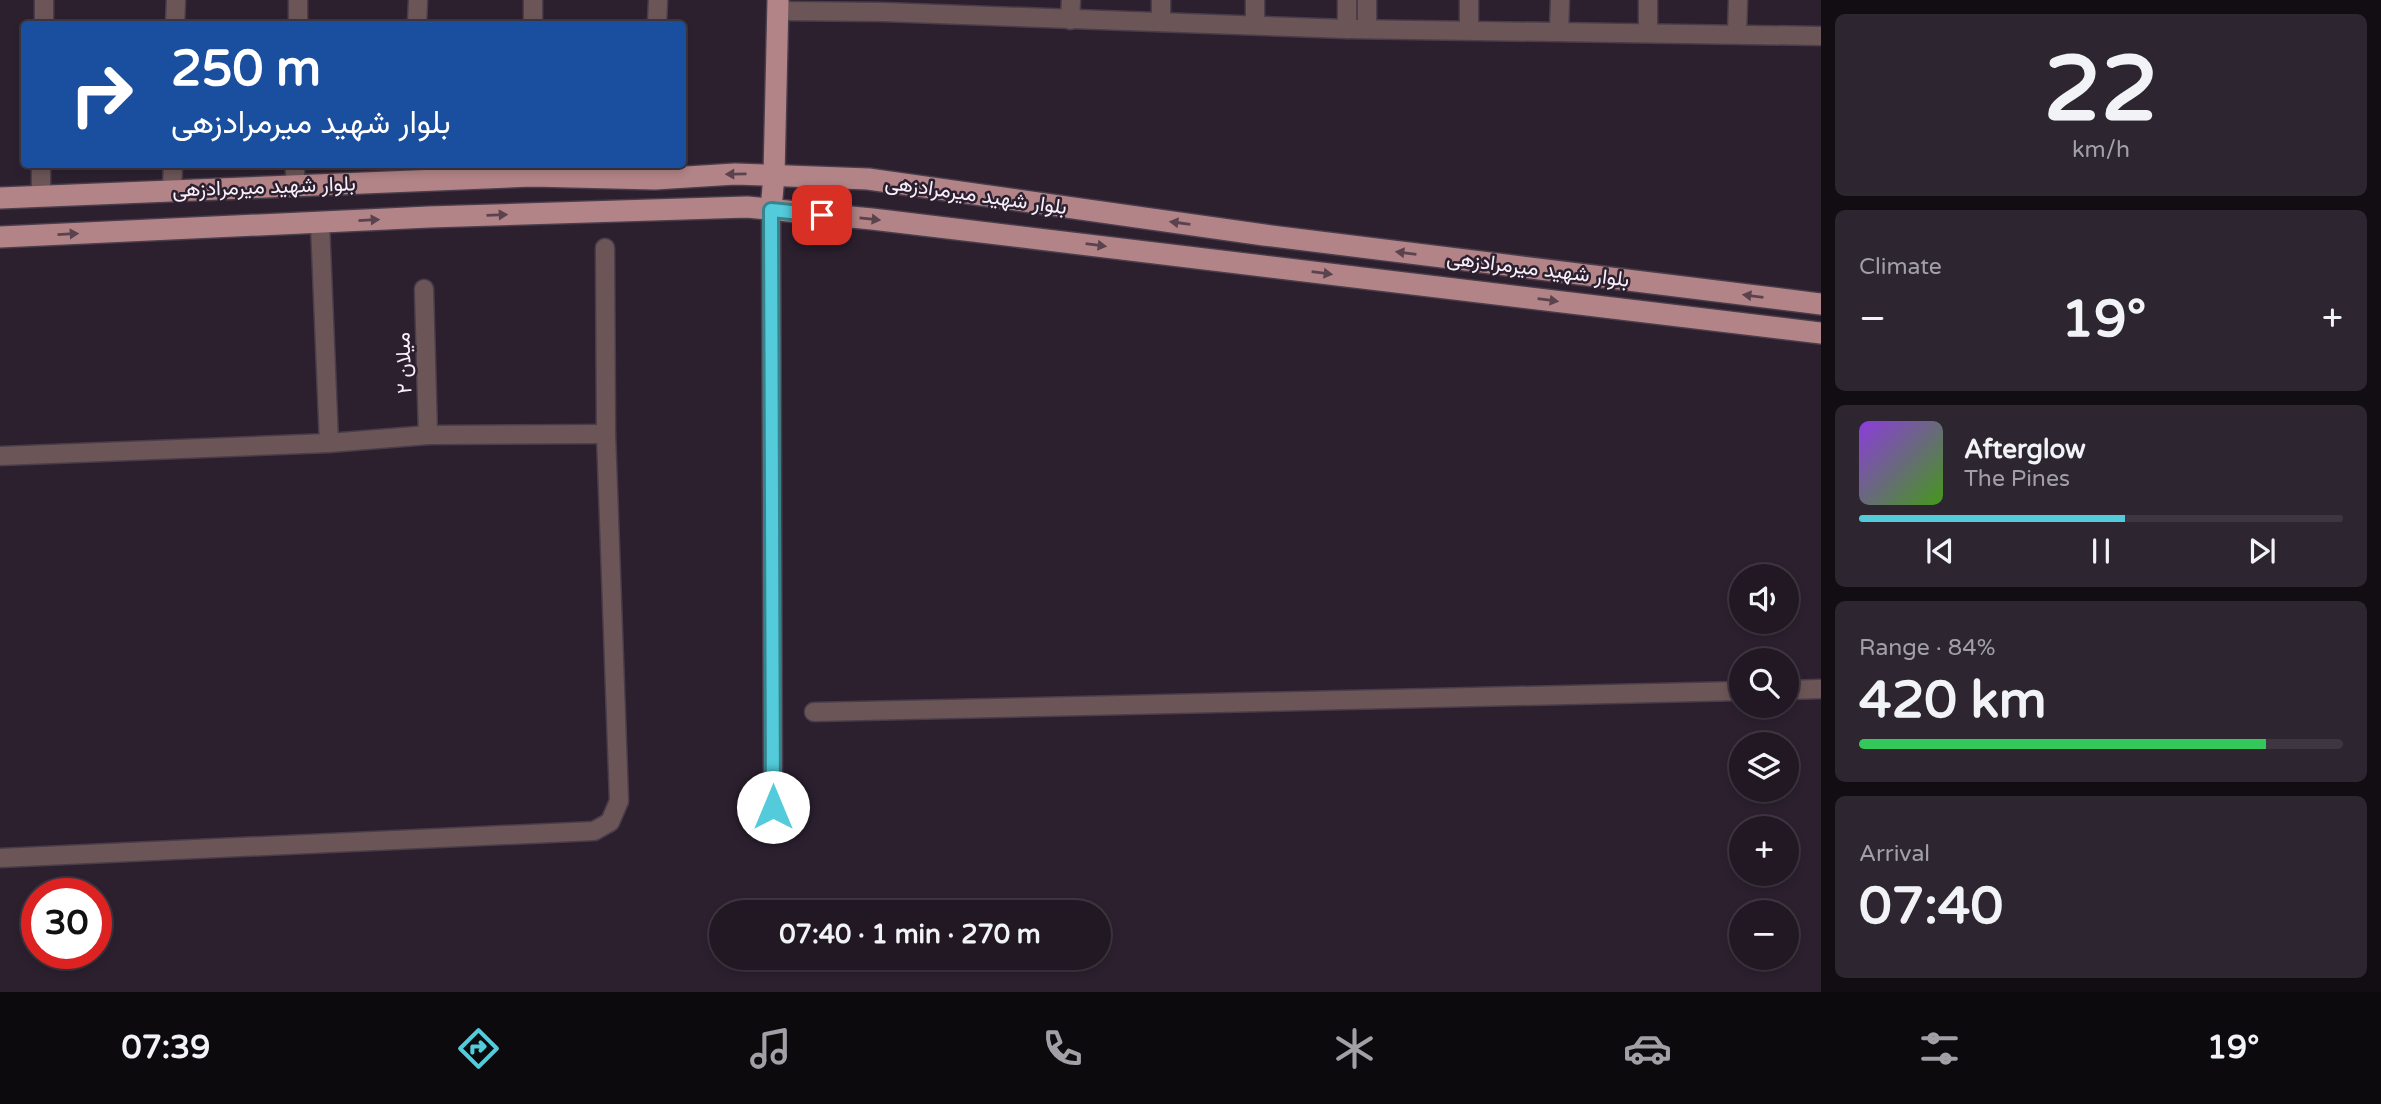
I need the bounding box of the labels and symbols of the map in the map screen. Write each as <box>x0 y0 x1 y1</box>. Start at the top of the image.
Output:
one-way arrow <box>724 168 746 180</box>
street label: بلوار شهید میرمرادزهی <box>883 170 1069 220</box>
street label: بلوار شهید میرمرادزهی <box>172 171 356 203</box>
pin <box>792 185 852 245</box>
one-way arrow <box>486 210 508 221</box>
one-way arrow <box>859 214 881 225</box>
one-way arrow <box>358 215 380 226</box>
one-way arrow <box>1169 218 1191 229</box>
one-way arrow <box>57 229 79 240</box>
one-way arrow <box>1085 240 1107 251</box>
street label: بلوار شهید میرمرادزهی <box>1445 245 1631 293</box>
one-way arrow <box>1395 247 1417 258</box>
one-way arrow <box>1311 267 1333 278</box>
one-way arrow <box>1742 290 1764 301</box>
one-way arrow <box>1537 295 1559 306</box>
street label: میلان ۲ <box>390 332 418 394</box>
position arrow <box>736 770 810 844</box>
speed limit sign: 30 <box>21 878 112 969</box>

